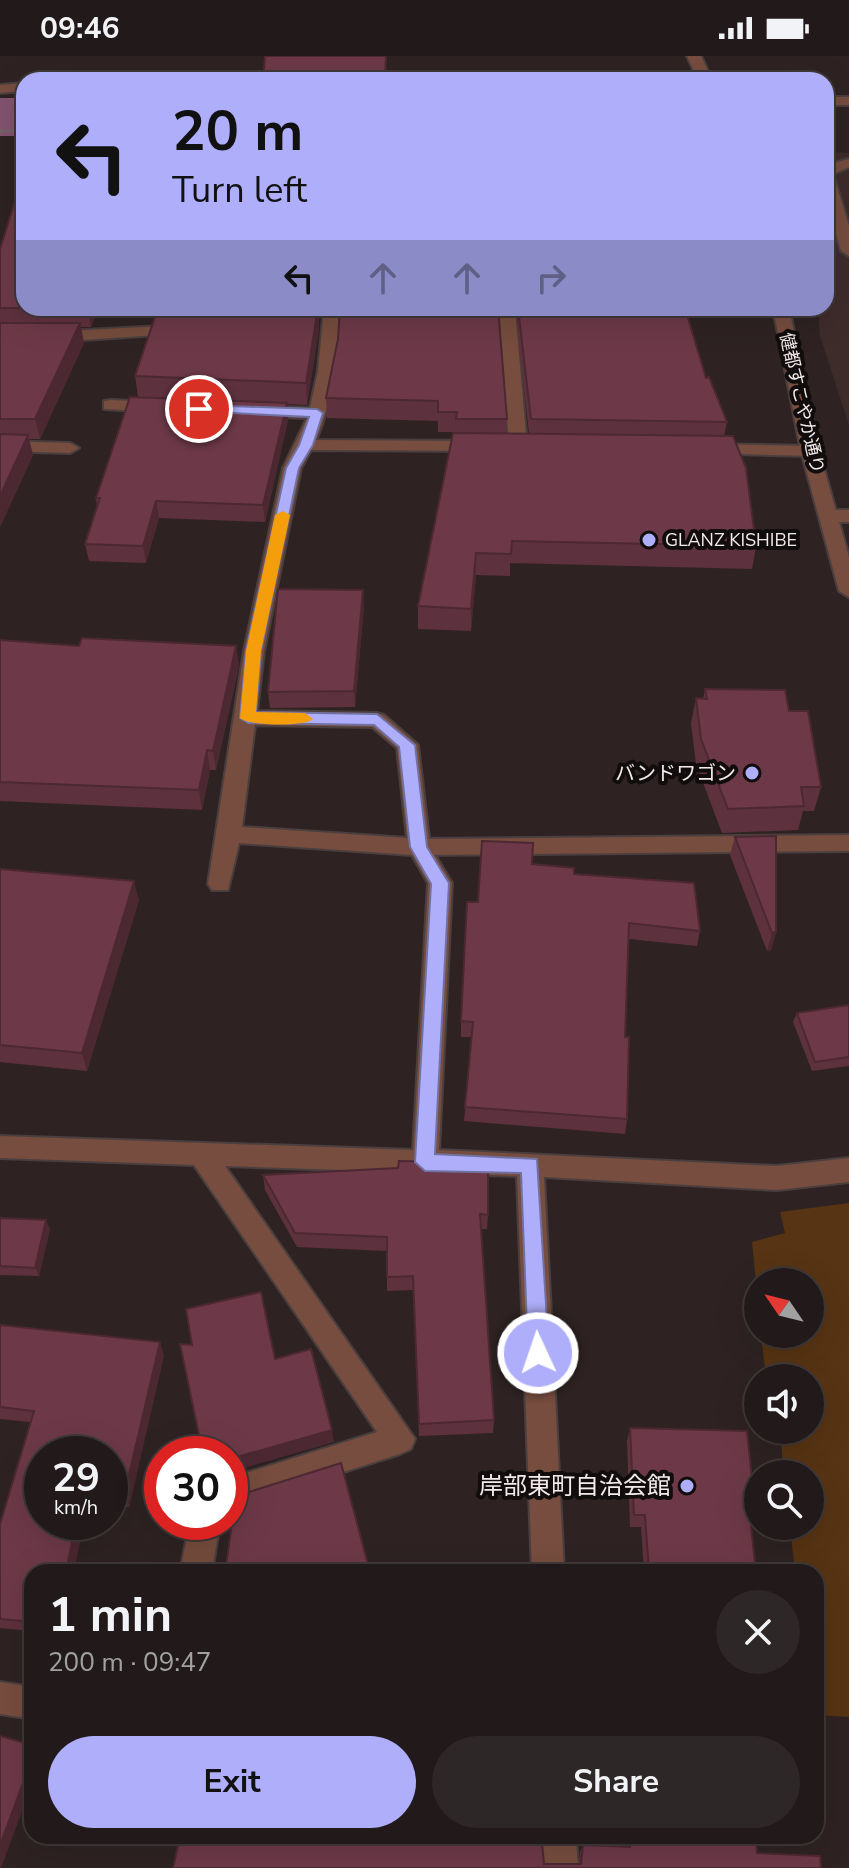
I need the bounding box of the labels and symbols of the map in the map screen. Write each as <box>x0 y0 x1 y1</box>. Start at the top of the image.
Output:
street label: 健都すこやか通り <box>774 330 830 476</box>
pin <box>165 375 233 443</box>
place label: GLANZ KISHIBE <box>665 528 797 552</box>
marker: GLANZ KISHIBE <box>640 531 658 549</box>
place label: バンドワゴン <box>615 760 736 787</box>
marker: バンドワゴン <box>743 764 761 782</box>
north arrow <box>744 1268 824 1348</box>
position arrow <box>496 1311 580 1395</box>
speed limit sign: 30 <box>144 1436 248 1540</box>
place label: 岸部東町自治会館 <box>479 1470 671 1502</box>
marker: 岸部東町自治会館 <box>678 1477 696 1495</box>

